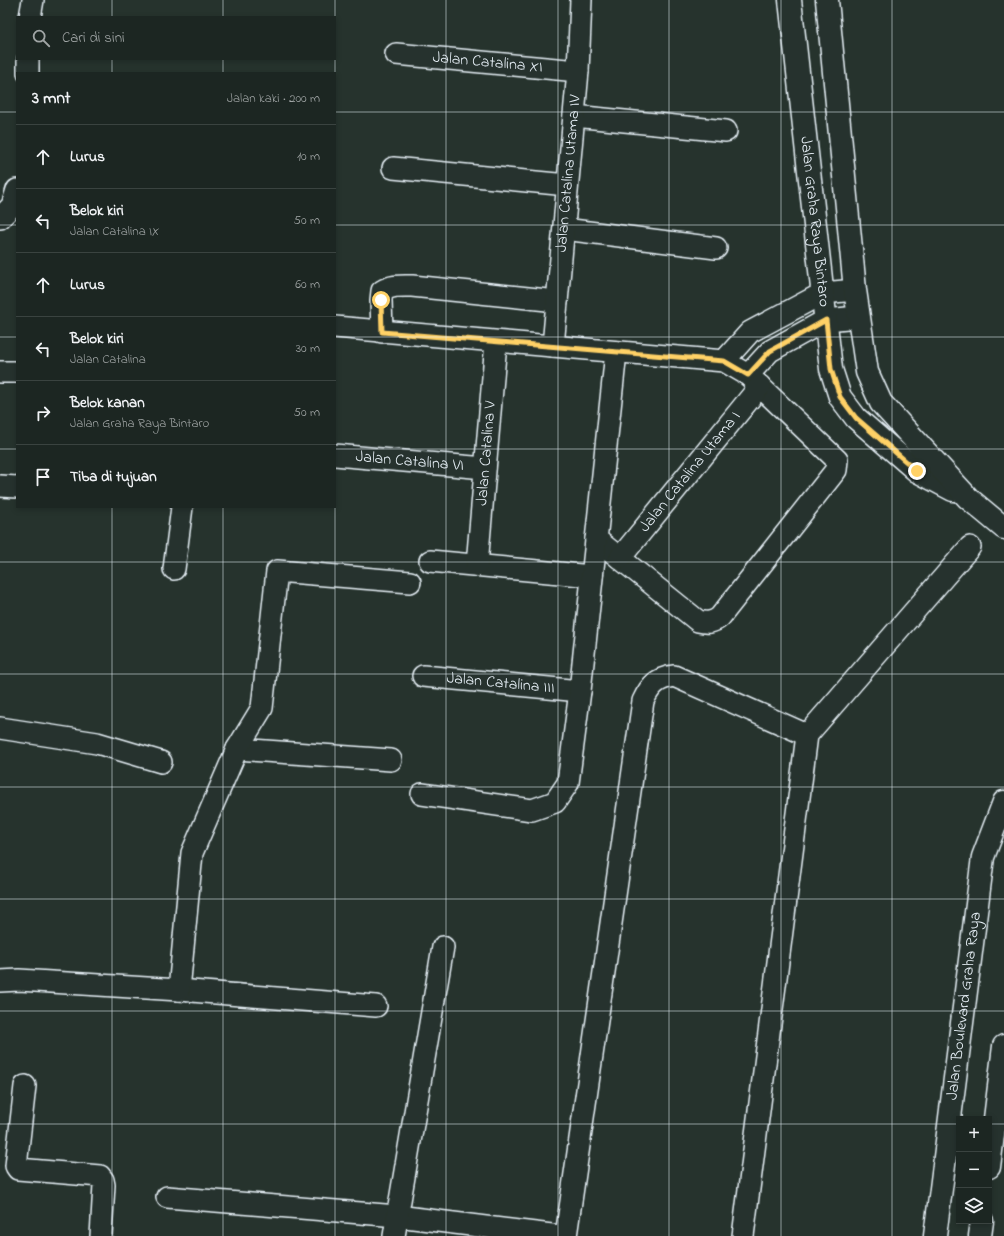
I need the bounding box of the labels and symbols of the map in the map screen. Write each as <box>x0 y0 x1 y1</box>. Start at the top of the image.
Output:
street label: Jalan Catalina XI <box>432 45 544 80</box>
street label: Jalan Catalina Utama IV <box>550 94 588 253</box>
street label: Jalan Graha Raya Bintaro <box>793 135 836 308</box>
route start <box>372 291 390 309</box>
street label: Jalan Catalina V <box>470 400 503 507</box>
street label: Jalan Catalina Utama I <box>633 406 747 538</box>
street label: Jalan Catalina VI <box>355 445 465 478</box>
route end <box>908 462 926 480</box>
street label: Jalan Catalina III <box>445 666 556 701</box>
street label: Jalan Boulevard Graha Raya <box>940 910 988 1101</box>

